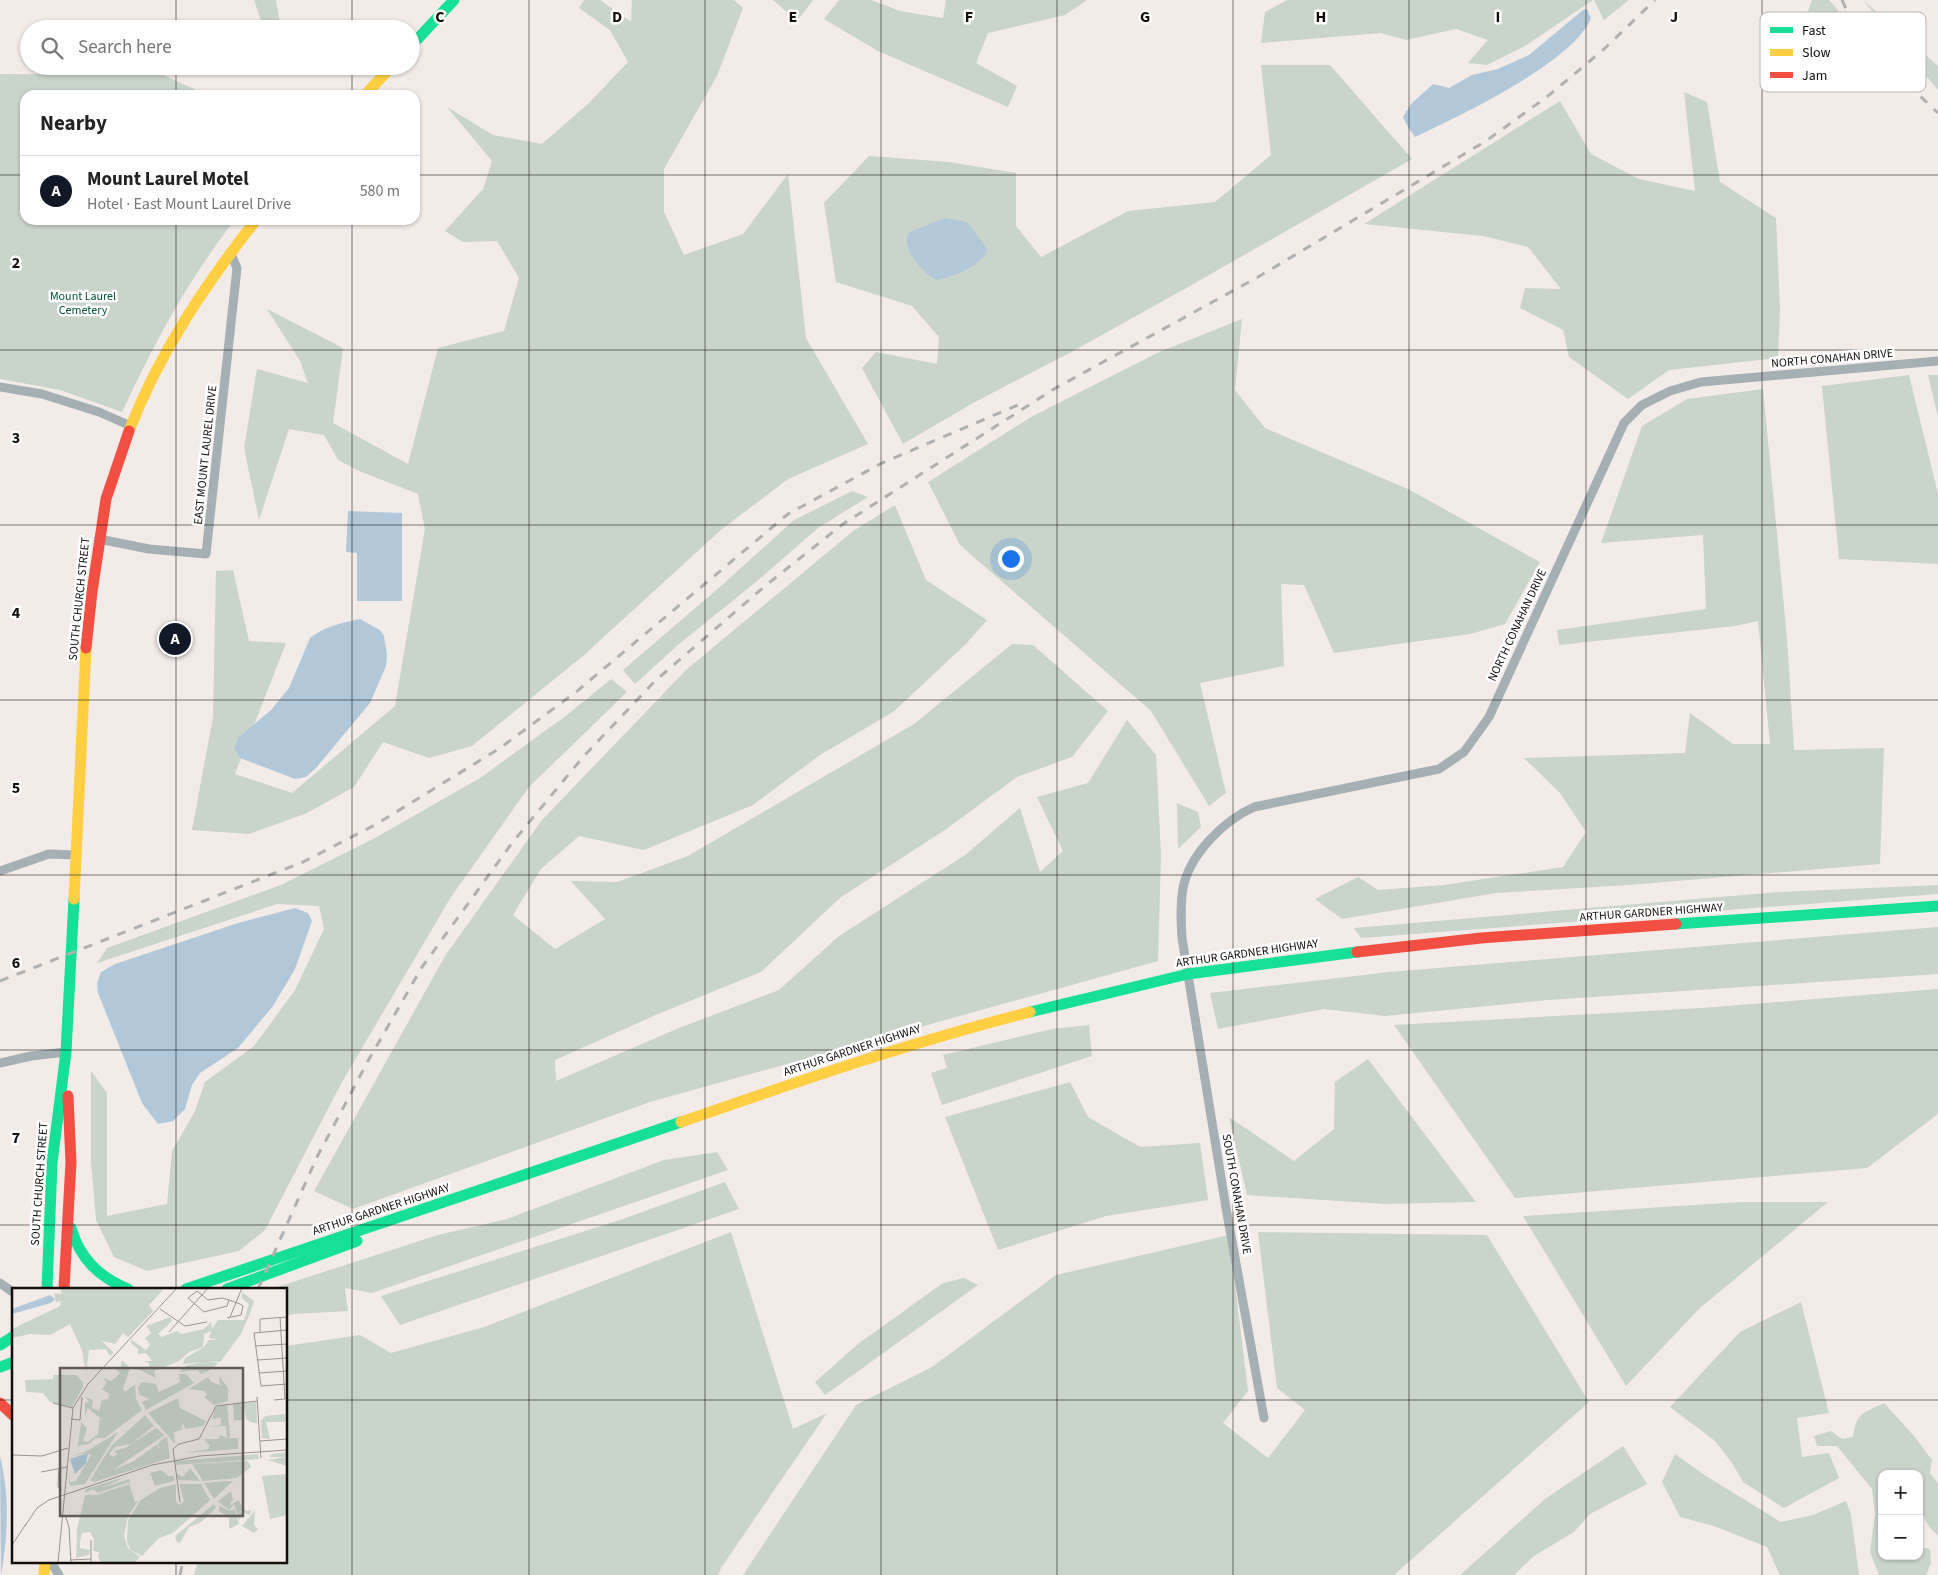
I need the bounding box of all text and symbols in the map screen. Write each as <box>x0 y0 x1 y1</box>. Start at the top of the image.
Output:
text: C <box>435 6 445 28</box>
text: D <box>612 6 622 28</box>
text: E <box>789 6 797 28</box>
text: F <box>965 6 973 28</box>
text: G <box>1140 6 1150 28</box>
text: H <box>1316 6 1326 28</box>
text: I <box>1496 6 1500 28</box>
text: J <box>1670 6 1678 28</box>
legend <box>1760 12 1926 92</box>
search box <box>20 20 420 75</box>
text: Fast <box>1802 21 1826 41</box>
icon: search <box>38 34 66 62</box>
text: Search here <box>78 34 172 61</box>
text: Slow <box>1802 43 1831 63</box>
text: Jam <box>1802 66 1827 86</box>
text: Nearby <box>40 108 107 138</box>
text: Mount Laurel Motel <box>87 166 249 193</box>
text: A <box>51 180 61 202</box>
text: 580 m <box>360 180 400 202</box>
text: Hotel · East Mount Laurel Drive <box>87 193 291 215</box>
text: 2 <box>12 252 20 274</box>
park label: Mount Laurel Cemetery <box>50 288 116 319</box>
street label: NORTH CONAHAN DRIVE <box>1770 345 1894 372</box>
street label: EAST MOUNT LAUREL DRIVE <box>190 385 221 526</box>
text: 3 <box>12 427 20 449</box>
street label: SOUTH CHURCH STREET <box>65 536 94 661</box>
your location <box>998 546 1024 572</box>
street label: NORTH CONAHAN DRIVE <box>1484 566 1551 684</box>
text: 4 <box>12 602 21 624</box>
pin: A <box>159 620 191 658</box>
text: 5 <box>12 777 20 799</box>
street label: ARTHUR GARDNER HIGHWAY <box>1579 899 1723 926</box>
street label: ARTHUR GARDNER HIGHWAY <box>1175 935 1320 972</box>
text: 6 <box>12 952 20 974</box>
street label: ARTHUR GARDNER HIGHWAY <box>781 1020 923 1081</box>
street label: SOUTH CHURCH STREET <box>27 1121 52 1246</box>
text: 7 <box>12 1127 20 1149</box>
street label: SOUTH CONAHAN DRIVE <box>1218 1133 1255 1256</box>
street label: ARTHUR GARDNER HIGHWAY <box>310 1179 452 1240</box>
inset map <box>12 1288 288 1562</box>
map controls <box>1878 1470 1923 1560</box>
button: + <box>1878 1470 1923 1515</box>
button: − <box>1878 1515 1923 1560</box>

